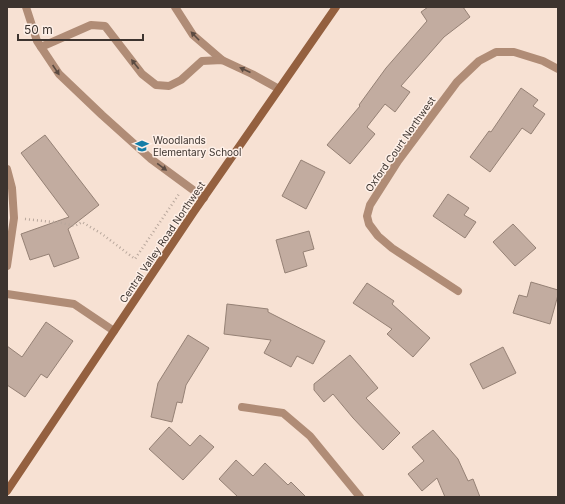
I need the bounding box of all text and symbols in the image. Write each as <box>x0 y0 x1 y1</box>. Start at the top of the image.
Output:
scale bar <box>18 16 143 42</box>
text: 50 m <box>24 22 53 37</box>
one-way arrow <box>190 32 200 41</box>
one-way arrow <box>130 59 139 70</box>
one-way arrow <box>52 64 60 75</box>
one-way arrow <box>239 67 250 73</box>
street label: Oxford Court Northwest <box>363 93 438 194</box>
place label: Woodlands Elementary School <box>153 134 242 158</box>
school or university icon: Woodlands Elementary School <box>134 138 150 154</box>
one-way arrow <box>157 163 167 171</box>
street label: Central Valley Road Northwest <box>117 178 208 305</box>

